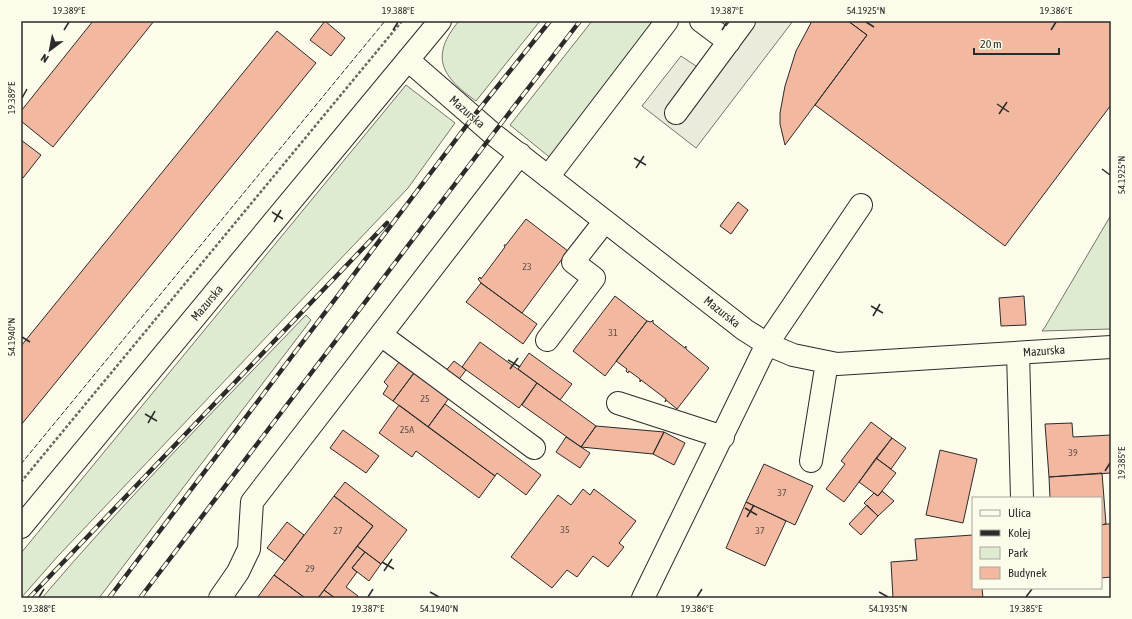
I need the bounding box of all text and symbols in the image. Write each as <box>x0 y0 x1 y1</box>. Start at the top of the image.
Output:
text: 19.389°E <box>53 5 86 16</box>
text: 19.388°E <box>382 5 415 16</box>
text: 19.387°E <box>711 5 744 16</box>
text: 54.1925°N <box>847 5 885 16</box>
text: 19.386°E <box>1040 5 1073 16</box>
north arrow <box>30 30 70 70</box>
scale bar <box>974 30 1059 56</box>
text: 20 m <box>980 37 1002 51</box>
text: N <box>39 52 51 65</box>
text: 19.389°E <box>6 81 17 114</box>
street label: Mazurska <box>446 93 488 131</box>
text: 54.1925°N <box>1116 156 1127 194</box>
house number: 23 <box>522 261 532 272</box>
street label: Mazurska <box>188 282 226 324</box>
street label: Mazurska <box>701 293 743 331</box>
text: 54.1940°N <box>6 318 17 356</box>
house number: 31 <box>608 327 618 338</box>
street label: Mazurska <box>1022 343 1066 359</box>
house number: 25 <box>420 393 430 404</box>
house number: 25A <box>400 424 414 435</box>
text: 19.385°E <box>1116 446 1127 479</box>
house number: 39 <box>1068 447 1078 458</box>
house number: 37 <box>777 487 787 498</box>
legend <box>972 497 1102 589</box>
text: Ulica <box>1008 506 1031 520</box>
house number: 35 <box>560 524 570 535</box>
house number: 27 <box>333 525 343 536</box>
house number: 37 <box>755 525 765 536</box>
text: Kolej <box>1008 526 1031 540</box>
text: Park <box>1008 546 1029 560</box>
house number: 29 <box>305 563 315 574</box>
text: Budynek <box>1008 566 1047 580</box>
text: 19.388°E <box>23 603 56 614</box>
text: 19.387°E <box>352 603 385 614</box>
text: 54.1940°N <box>420 603 458 614</box>
text: 19.386°E <box>681 603 714 614</box>
text: 54.1935°N <box>869 603 907 614</box>
text: 19.385°E <box>1010 603 1043 614</box>

